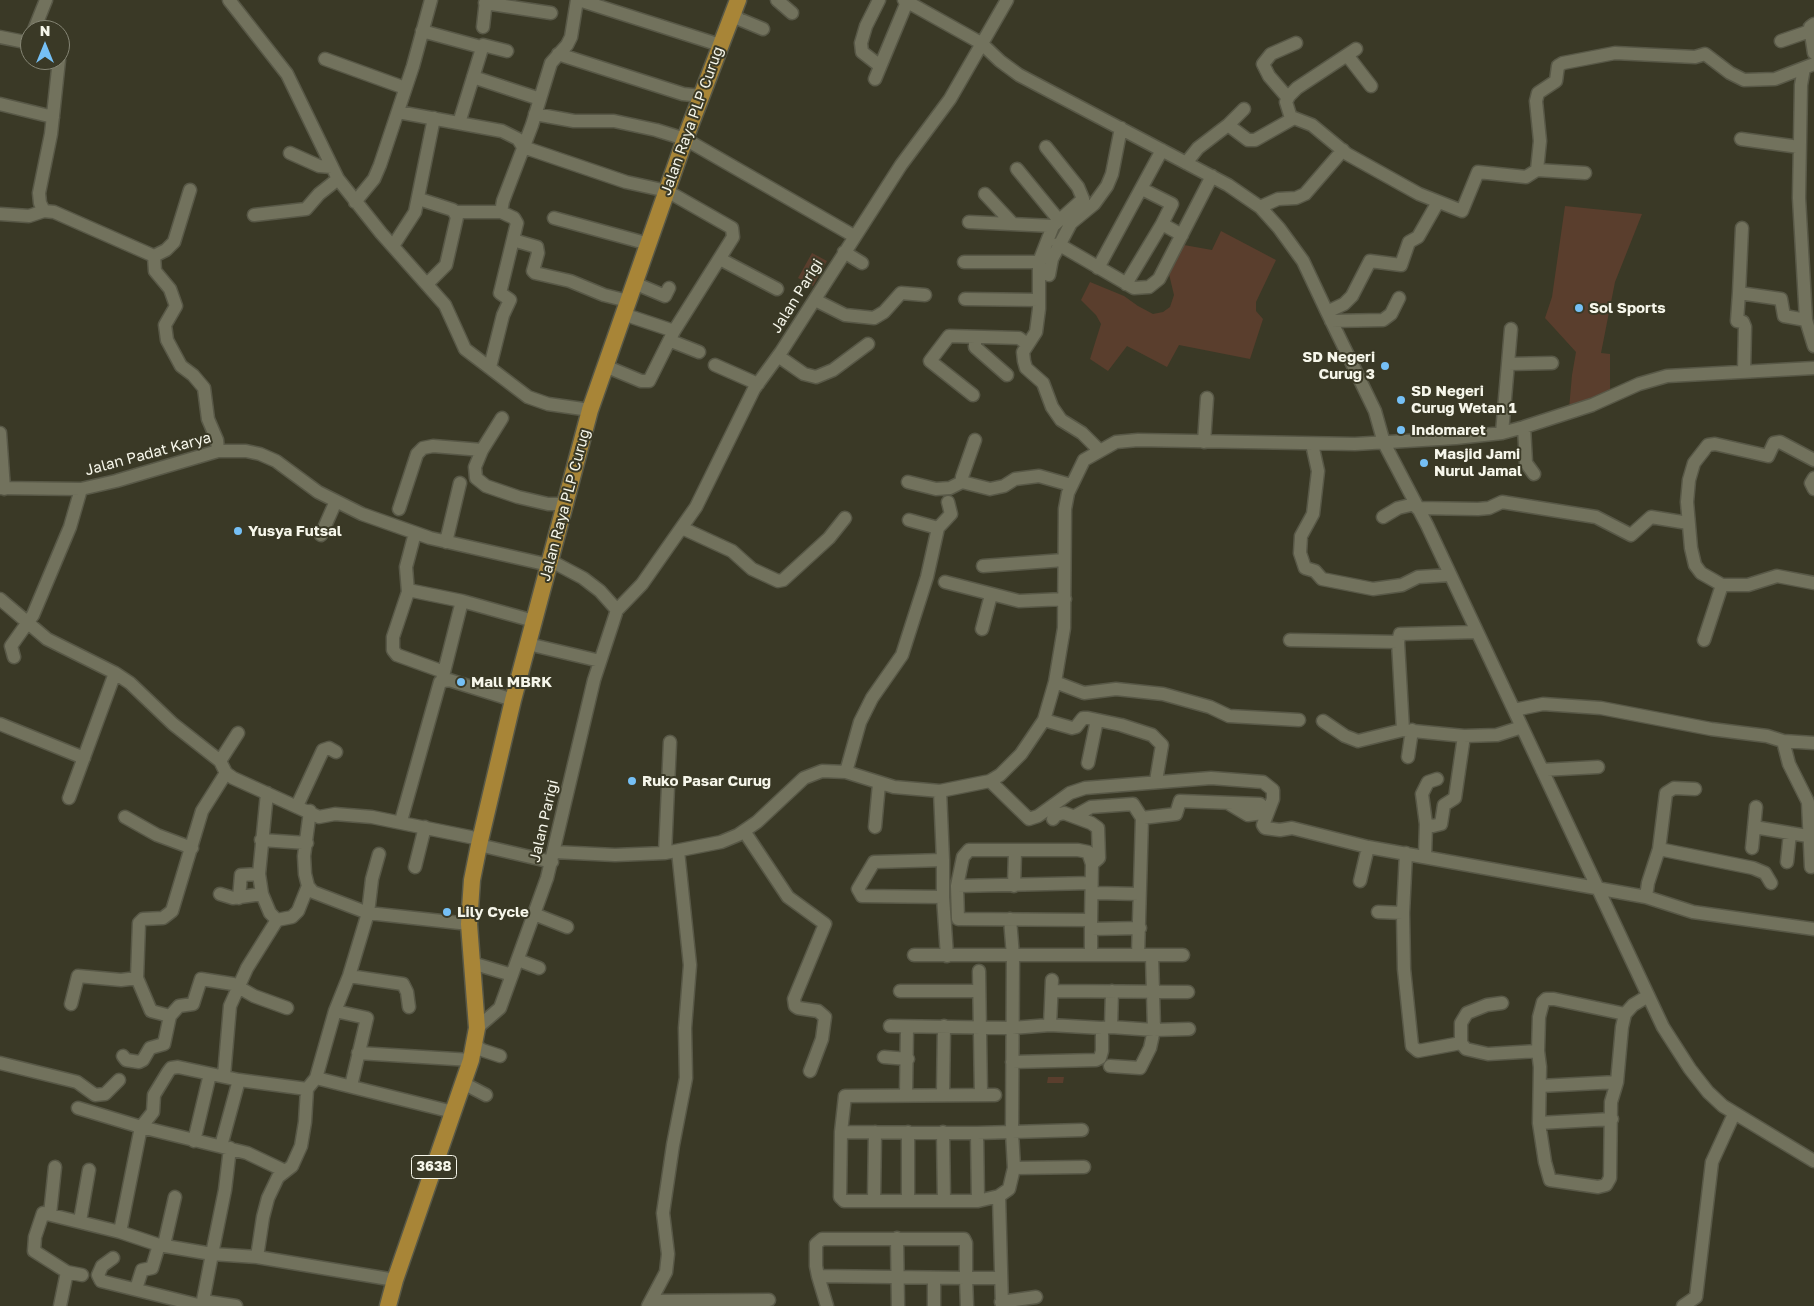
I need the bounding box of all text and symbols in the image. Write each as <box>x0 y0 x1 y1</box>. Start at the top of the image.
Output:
north arrow <box>20 20 70 70</box>
text: N <box>40 22 50 39</box>
street label: Jalan Raya PLP Curug <box>657 44 727 198</box>
street label: Jalan Parigi <box>767 255 827 337</box>
place label: Sol Sports <box>1589 299 1666 317</box>
marker: Sol Sports <box>1573 302 1585 314</box>
place label: SD Negeri Curug 3 <box>1302 348 1375 383</box>
marker: SD Negeri Curug 3 <box>1379 360 1391 372</box>
place label: SD Negeri Curug Wetan 1 <box>1411 382 1517 417</box>
marker: SD Negeri Curug Wetan 1 <box>1395 394 1407 406</box>
place label: Indomaret <box>1411 421 1486 439</box>
marker: Indomaret <box>1395 424 1407 436</box>
street label: Jalan Raya PLP Curug <box>536 427 594 583</box>
street label: Jalan Padat Karya <box>83 428 213 480</box>
place label: Masjid Jami Nurul Jamal <box>1434 445 1522 480</box>
marker: Masjid Jami Nurul Jamal <box>1418 457 1430 469</box>
place label: Yusya Futsal <box>248 522 342 540</box>
marker: Yusya Futsal <box>232 525 244 537</box>
place label: Mall MBRK <box>471 673 552 691</box>
marker: Mall MBRK <box>455 676 467 688</box>
place label: Ruko Pasar Curug <box>642 772 771 790</box>
marker: Ruko Pasar Curug <box>626 775 638 787</box>
street label: Jalan Parigi <box>526 778 562 864</box>
place label: Lily Cycle <box>457 903 529 921</box>
marker: Lily Cycle <box>441 906 453 918</box>
road number: 3638 <box>412 1156 456 1178</box>

